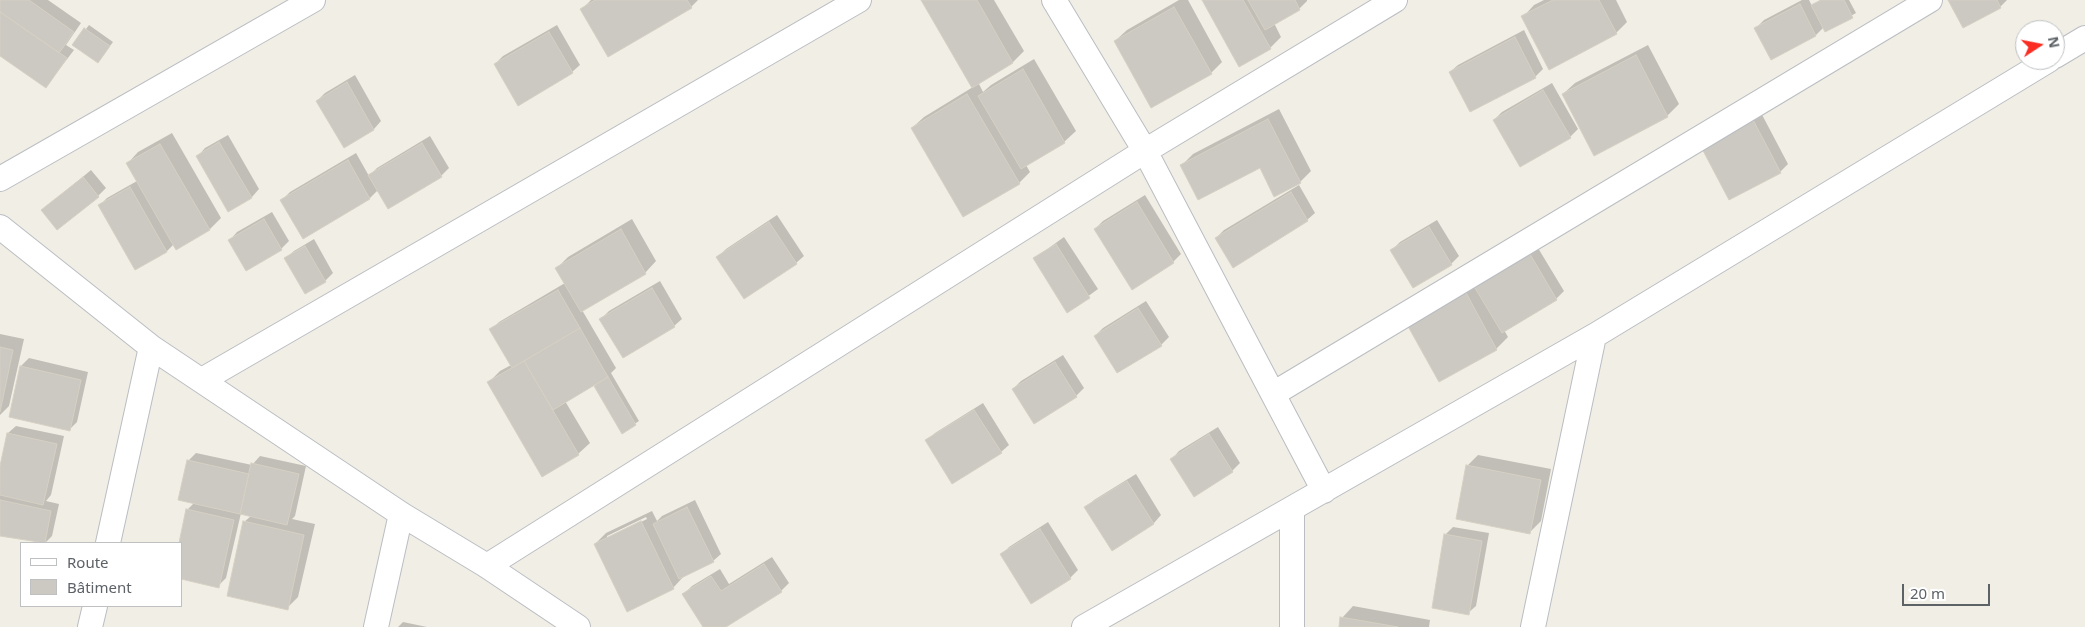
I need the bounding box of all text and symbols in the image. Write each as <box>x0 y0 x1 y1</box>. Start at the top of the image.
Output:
north arrow <box>2015 20 2065 70</box>
text: N <box>2044 35 2065 50</box>
legend <box>20 542 182 607</box>
text: Route <box>67 552 109 572</box>
scale bar <box>1905 574 1992 606</box>
text: Bâtiment <box>67 577 132 597</box>
text: 20 m <box>1910 583 1945 603</box>

